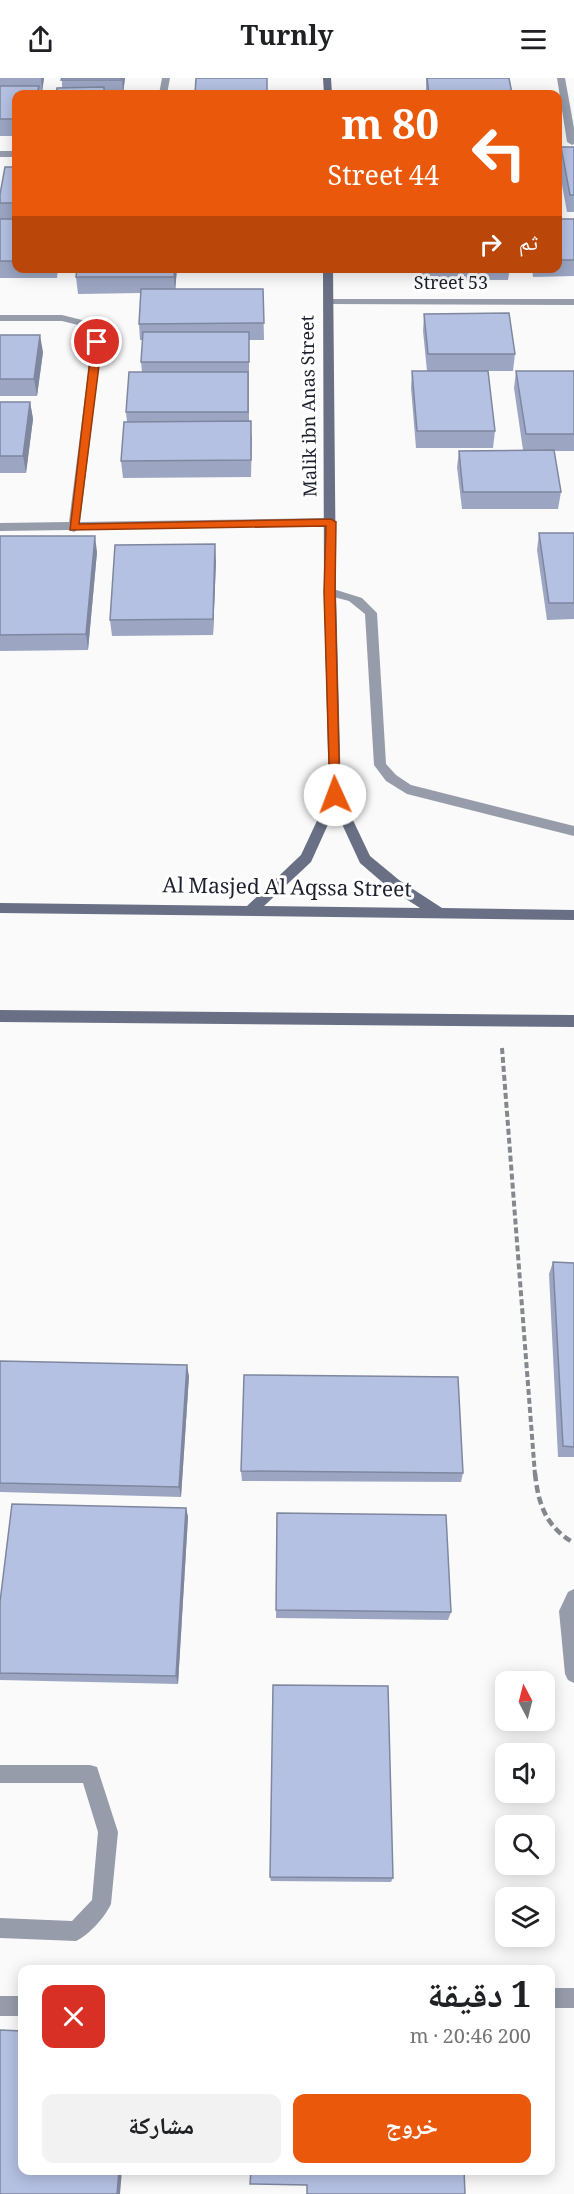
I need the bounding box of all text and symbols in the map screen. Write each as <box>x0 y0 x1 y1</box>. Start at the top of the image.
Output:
text: Turnly <box>241 16 333 62</box>
icon: share <box>24 23 57 56</box>
icon: menu <box>517 23 550 56</box>
text: 80 m <box>341 94 439 166</box>
icon: left <box>460 114 538 192</box>
text: Street 44 <box>328 156 439 202</box>
text: ثم <box>519 226 538 264</box>
icon: right <box>474 228 507 261</box>
street label: Street 53 <box>414 270 488 300</box>
street label: Malik ibn Anas Street <box>294 315 328 497</box>
pin <box>71 316 122 367</box>
icon: arrive <box>80 325 113 358</box>
position arrow <box>303 763 367 827</box>
street label: Al Masjed Al Aqssa Street <box>162 870 412 910</box>
north arrow <box>495 1671 555 1731</box>
map controls <box>495 1671 555 1947</box>
button: sound <box>495 1743 555 1803</box>
button: search <box>495 1815 555 1875</box>
button: layers <box>495 1887 555 1947</box>
text: 1 دقيقة <box>427 1969 531 2030</box>
button: close <box>42 1985 105 2048</box>
text: 200 m · 20:46 <box>410 2022 531 2056</box>
button: مشاركة <box>42 2094 281 2163</box>
button: خروج <box>293 2094 531 2163</box>

